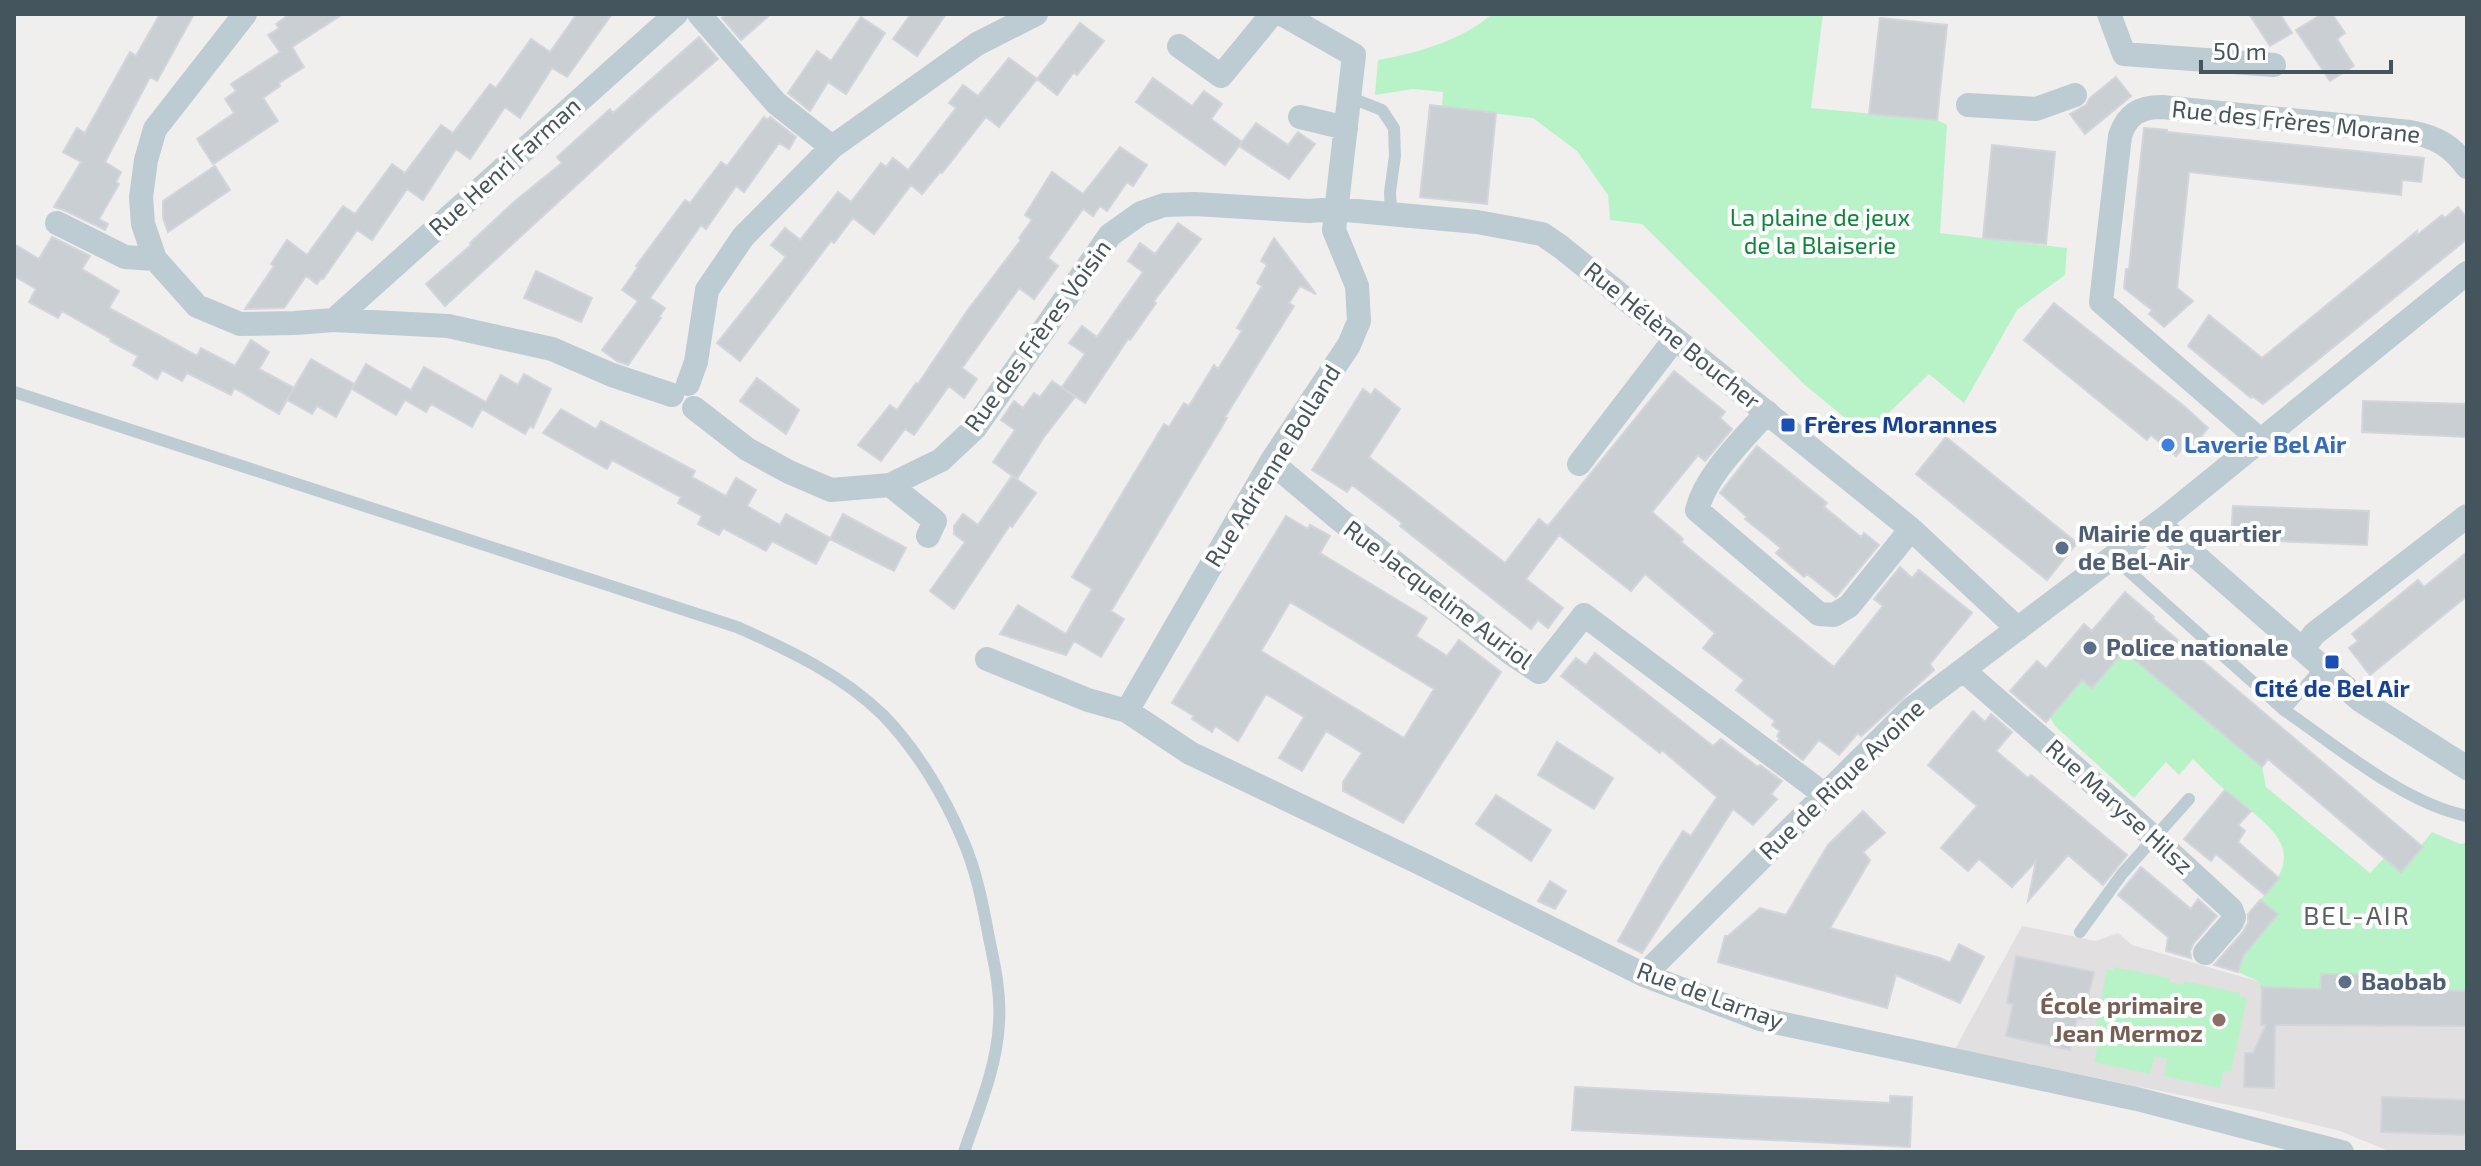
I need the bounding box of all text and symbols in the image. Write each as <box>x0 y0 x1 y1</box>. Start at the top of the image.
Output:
scale bar <box>2201 24 2391 74</box>
text: 50 m <box>2213 36 2267 65</box>
street label: Rue Henri Farman <box>422 90 586 242</box>
street label: Rue des Frères Morane <box>2170 93 2422 148</box>
park label: La plaine de jeux de la Blaiserie <box>1730 202 1911 259</box>
street label: Rue des Frères Voisin <box>957 233 1116 437</box>
street label: Rue Hélène Boucher <box>1579 255 1767 415</box>
street label: Rue Adrienne Bolland <box>1198 359 1346 572</box>
place label: Frères Morannes <box>1804 409 1997 438</box>
marker: Frères Morannes <box>1779 416 1797 434</box>
place label: Laverie Bel Air <box>2184 429 2347 458</box>
marker: Laverie Bel Air <box>2159 436 2177 454</box>
street label: Rue Jacqueline Auriol <box>1339 513 1539 674</box>
place label: Mairie de quartier de Bel-Air <box>2078 518 2282 575</box>
marker: Mairie de quartier de Bel-Air <box>2053 539 2071 557</box>
place label: Police nationale <box>2106 632 2288 661</box>
marker: Police nationale <box>2081 639 2099 657</box>
marker: Cité de Bel Air <box>2323 653 2341 671</box>
place label: Cité de Bel Air <box>2254 673 2411 702</box>
street label: Rue de Rique Avoine <box>1752 693 1929 865</box>
street label: Rue Maryse Hilsz <box>2041 732 2199 879</box>
district label: BEL-AIR <box>2303 899 2411 930</box>
street label: Rue de Larnay <box>1633 955 1788 1035</box>
place label: Baobab <box>2361 966 2446 995</box>
marker: Baobab <box>2336 973 2354 991</box>
place label: École primaire Jean Mermoz <box>2040 990 2203 1047</box>
marker: École primaire Jean Mermoz <box>2210 1011 2228 1029</box>

